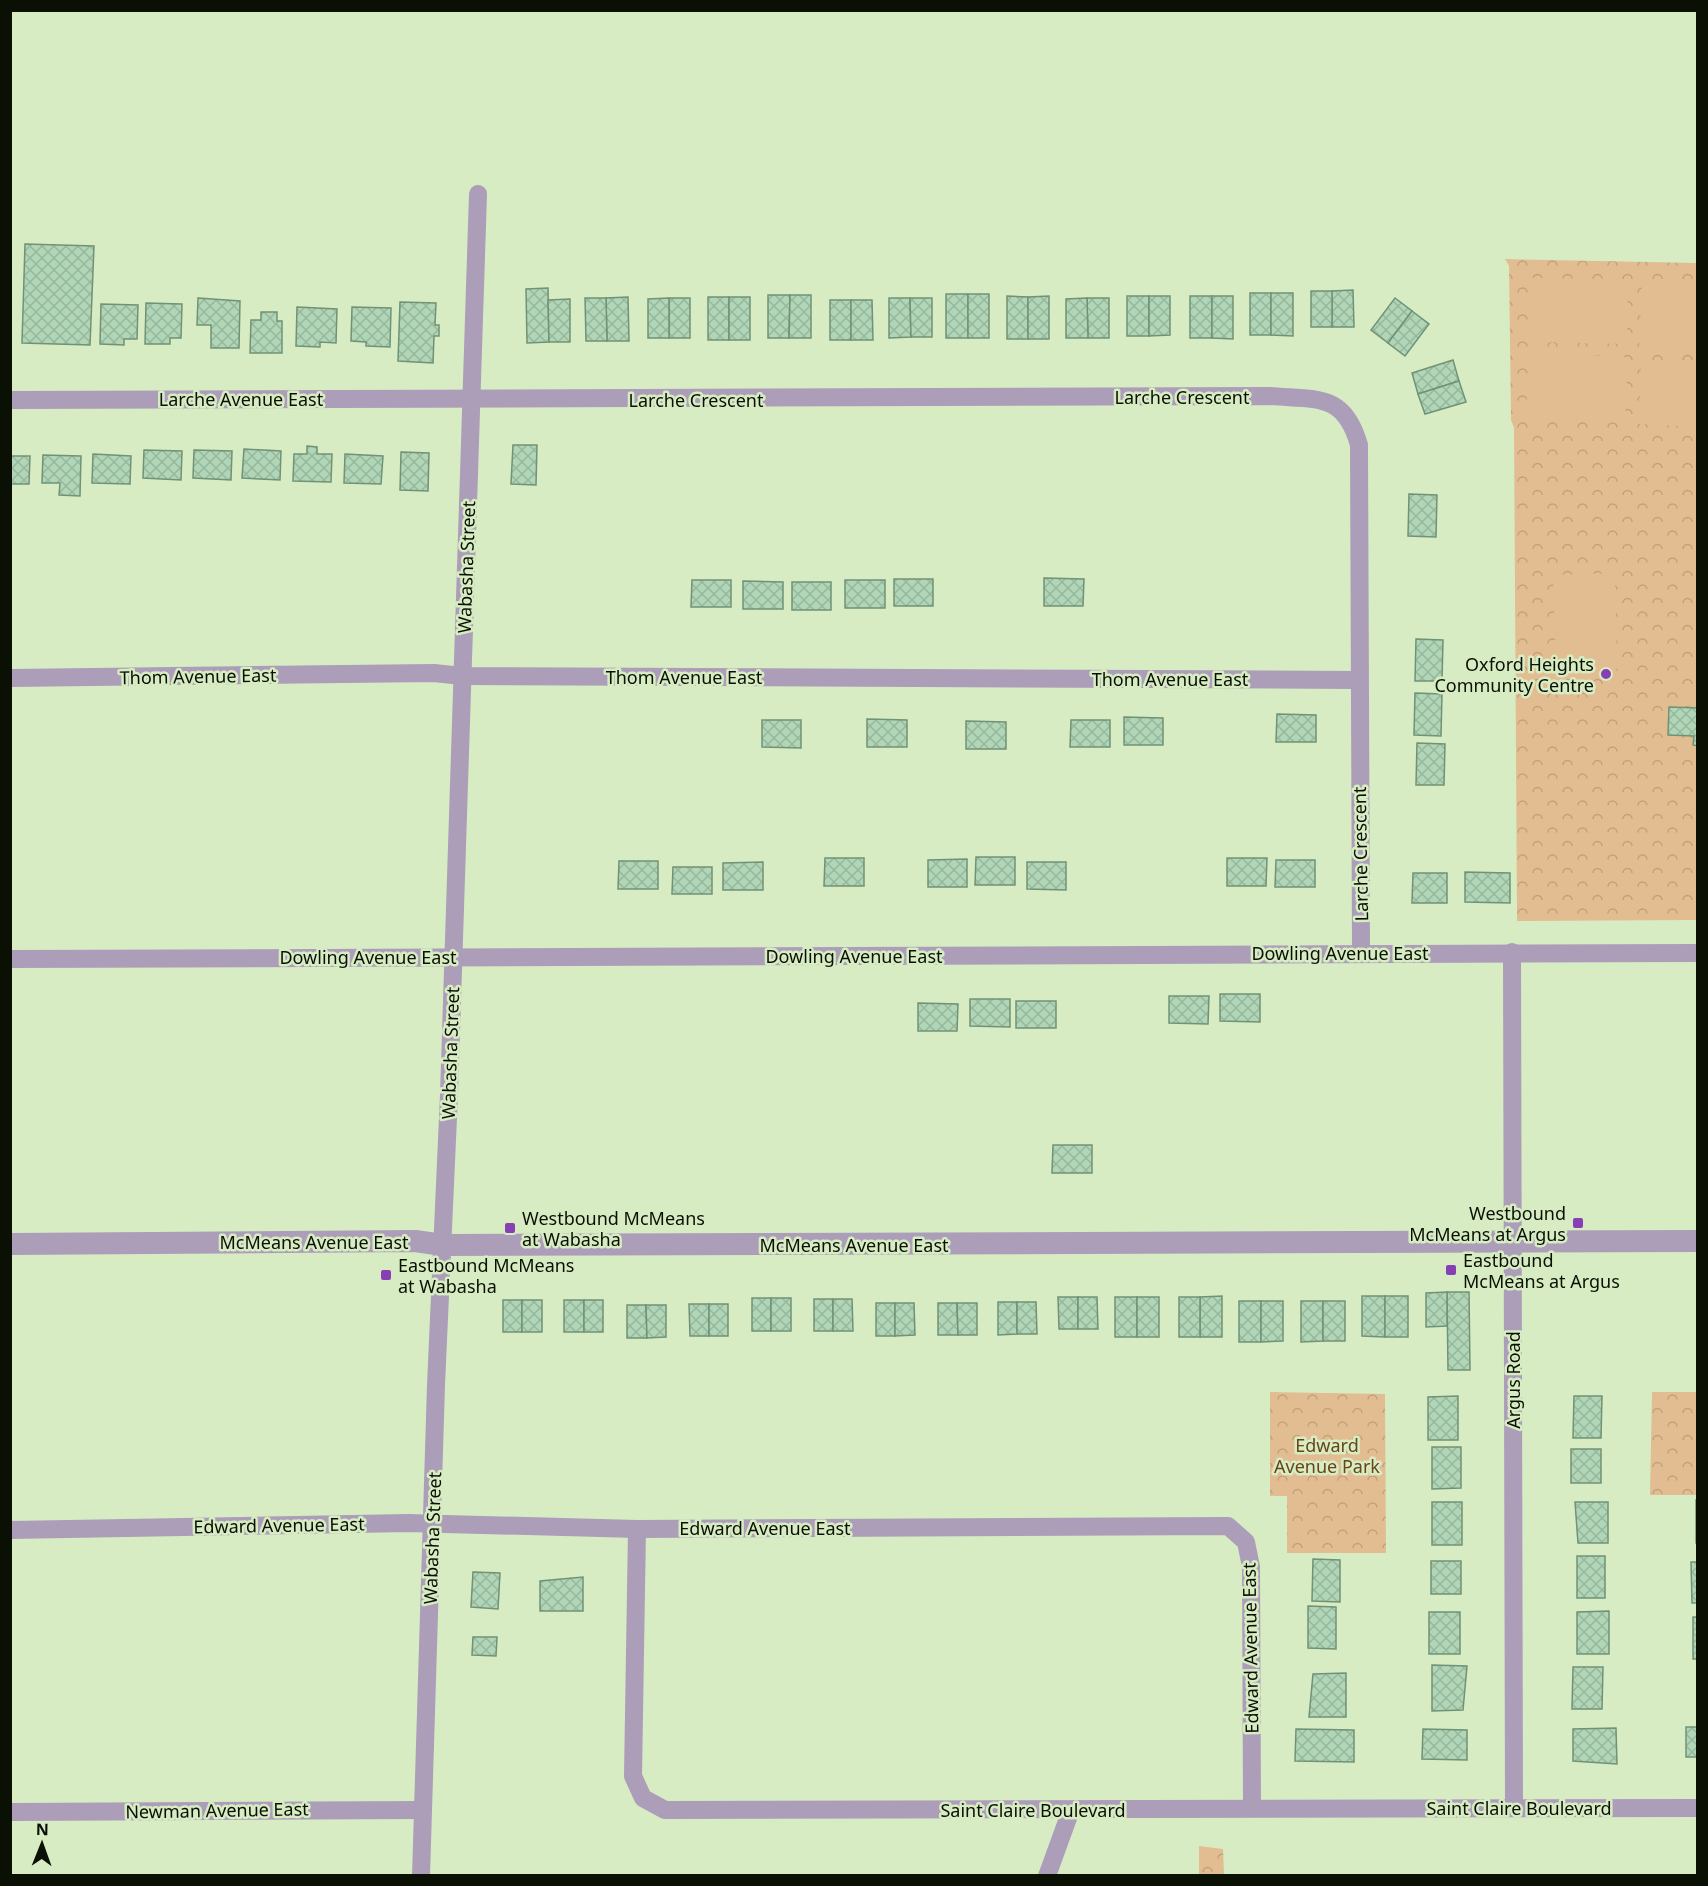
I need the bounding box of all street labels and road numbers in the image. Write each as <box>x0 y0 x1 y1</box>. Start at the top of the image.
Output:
street label: Larche Crescent <box>1115 385 1250 409</box>
street label: Larche Avenue East <box>159 387 324 411</box>
street label: Larche Crescent <box>629 388 764 412</box>
street label: Wabasha Street <box>452 500 480 634</box>
street label: Thom Avenue East <box>119 663 277 689</box>
street label: Thom Avenue East <box>606 665 763 689</box>
street label: Thom Avenue East <box>1092 667 1249 691</box>
street label: Larche Crescent <box>1347 786 1373 922</box>
street label: Dowling Avenue East <box>1251 941 1429 965</box>
street label: Dowling Avenue East <box>765 944 943 968</box>
street label: Dowling Avenue East <box>279 945 457 969</box>
street label: Wabasha Street <box>436 986 464 1120</box>
street label: McMeans Avenue East <box>219 1230 409 1254</box>
street label: McMeans Avenue East <box>759 1233 949 1257</box>
street label: Argus Road <box>1501 1331 1525 1429</box>
street label: Wabasha Street <box>418 1471 446 1605</box>
street label: Edward Avenue East <box>193 1511 365 1538</box>
street label: Edward Avenue East <box>679 1516 851 1540</box>
street label: Edward Avenue East <box>1236 1562 1263 1734</box>
street label: Newman Avenue East <box>125 1796 309 1824</box>
street label: Saint Claire Boulevard <box>1426 1796 1612 1820</box>
street label: Saint Claire Boulevard <box>940 1798 1126 1822</box>

